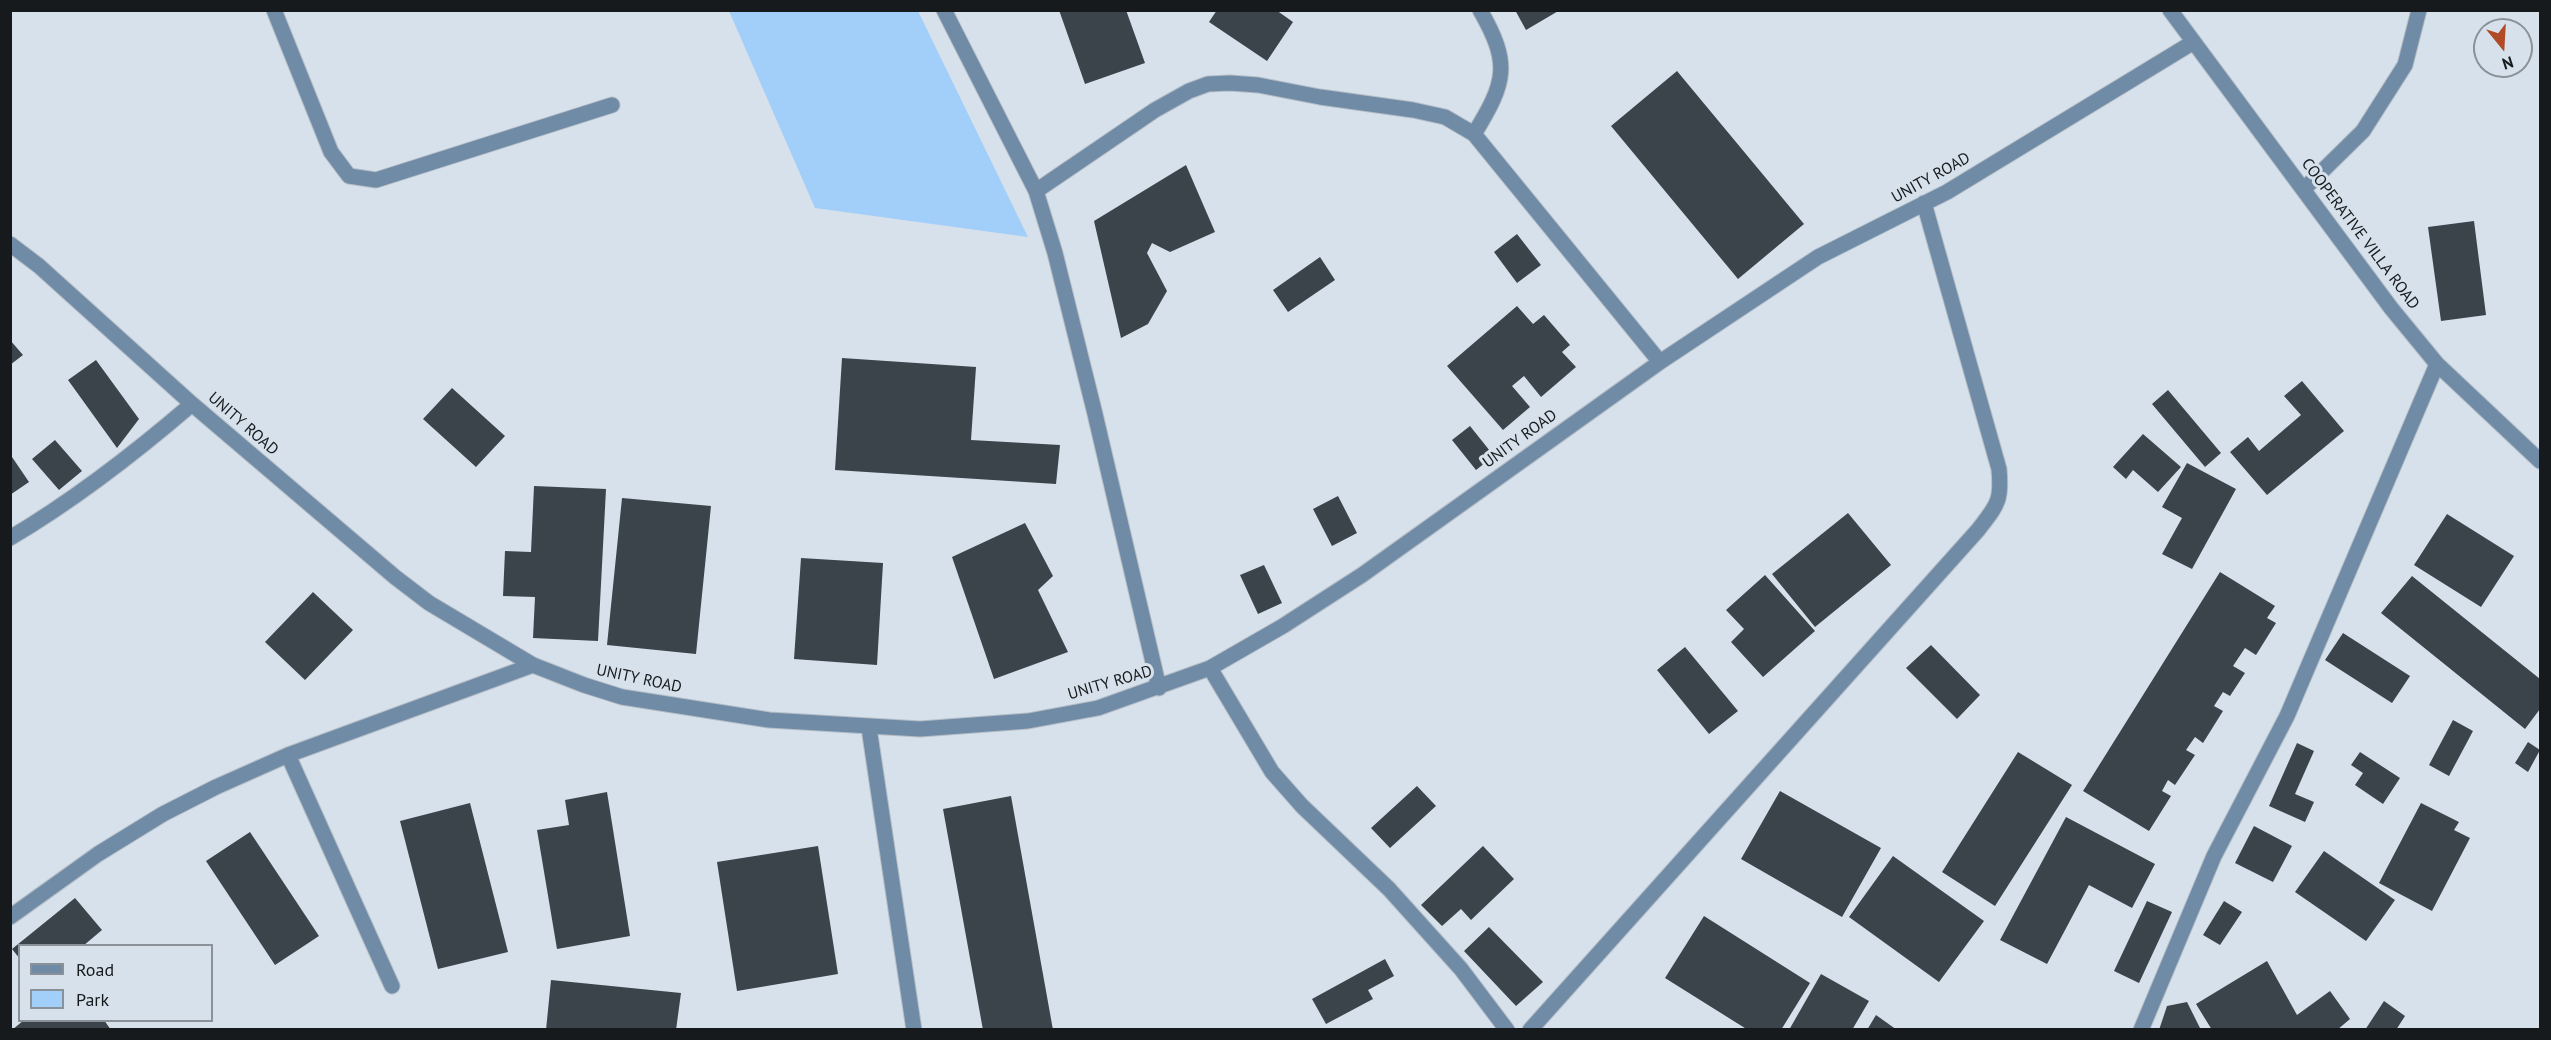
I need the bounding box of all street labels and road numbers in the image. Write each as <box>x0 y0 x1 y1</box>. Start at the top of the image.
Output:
street label: UNITY ROAD <box>1888 149 1974 207</box>
street label: COOPERATIVE VILLA ROAD <box>2297 155 2423 313</box>
street label: UNITY ROAD <box>204 388 282 460</box>
street label: UNITY ROAD <box>1479 406 1561 472</box>
street label: UNITY ROAD <box>594 661 684 697</box>
street label: UNITY ROAD <box>1066 662 1154 704</box>

